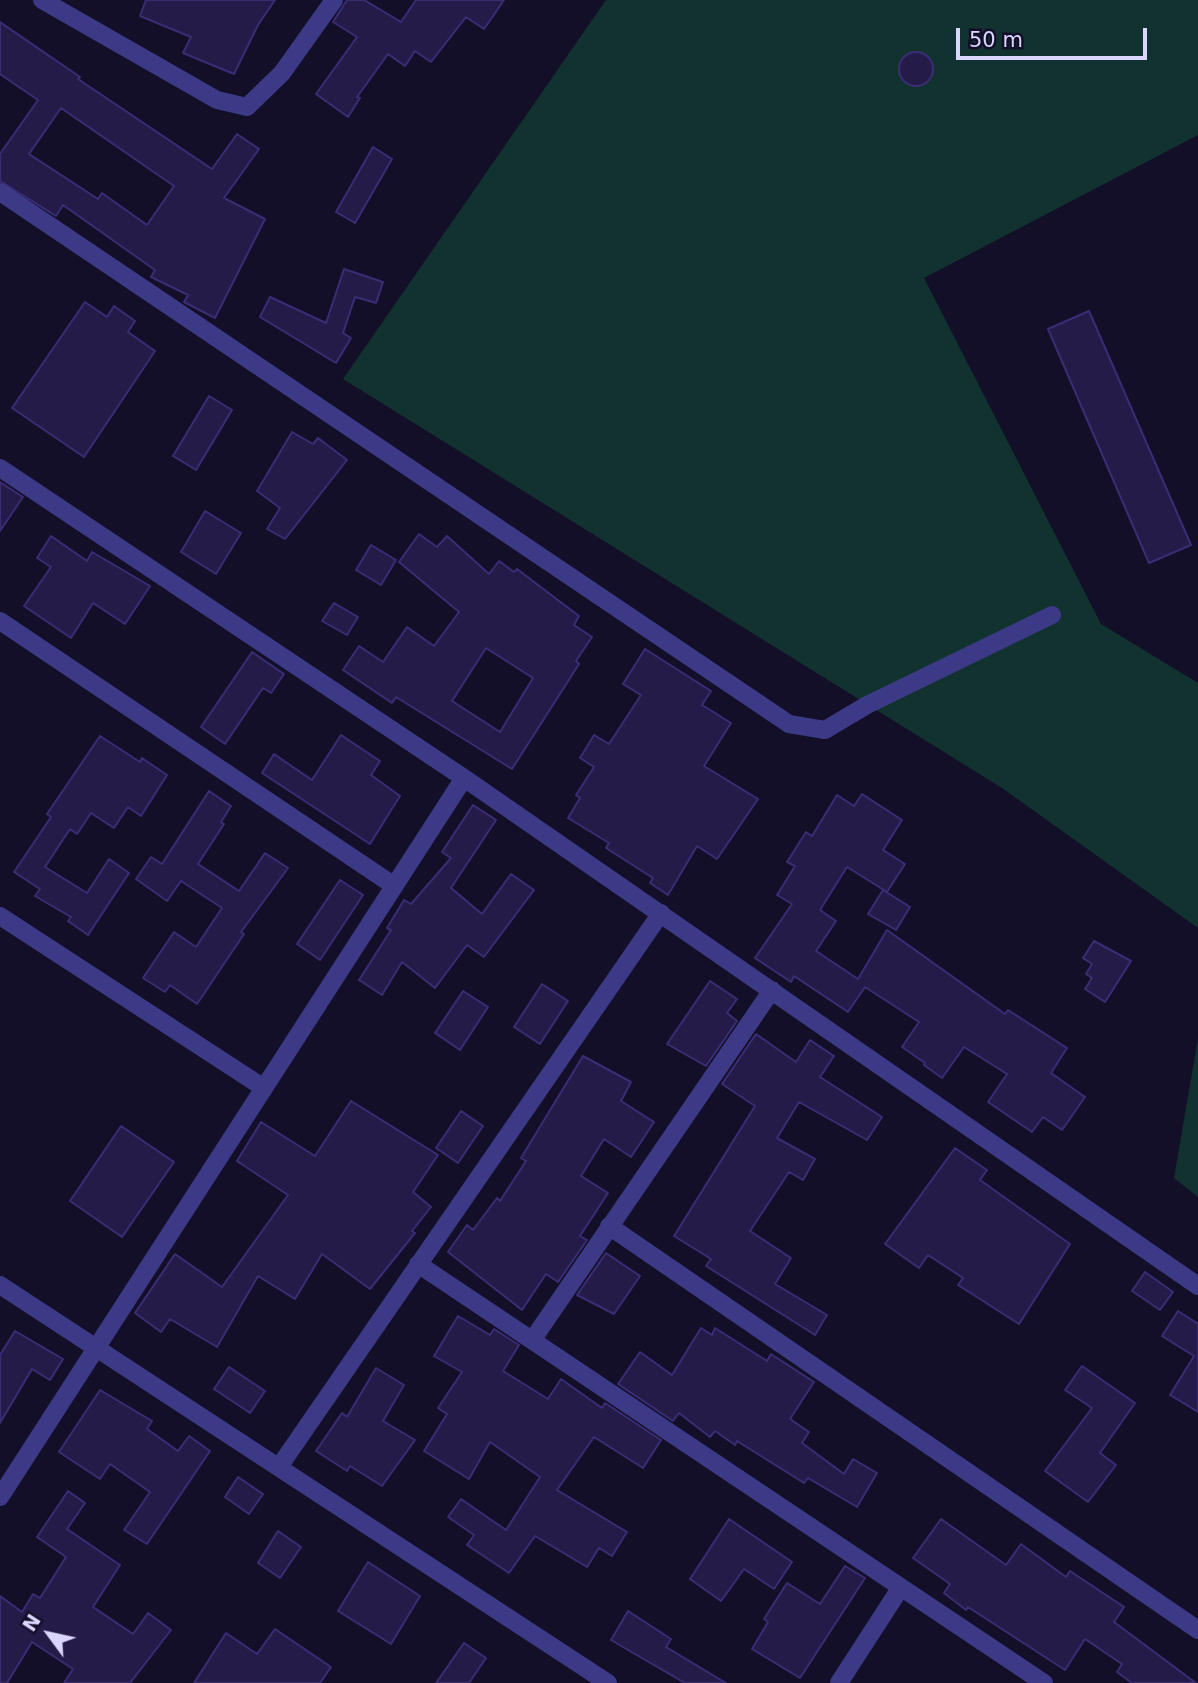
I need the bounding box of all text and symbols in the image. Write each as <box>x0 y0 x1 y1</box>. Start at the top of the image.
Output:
scale bar <box>960 14 1151 58</box>
text: 50 m <box>969 28 1023 52</box>
north arrow <box>14 1599 84 1669</box>
text: N <box>18 1610 45 1635</box>

